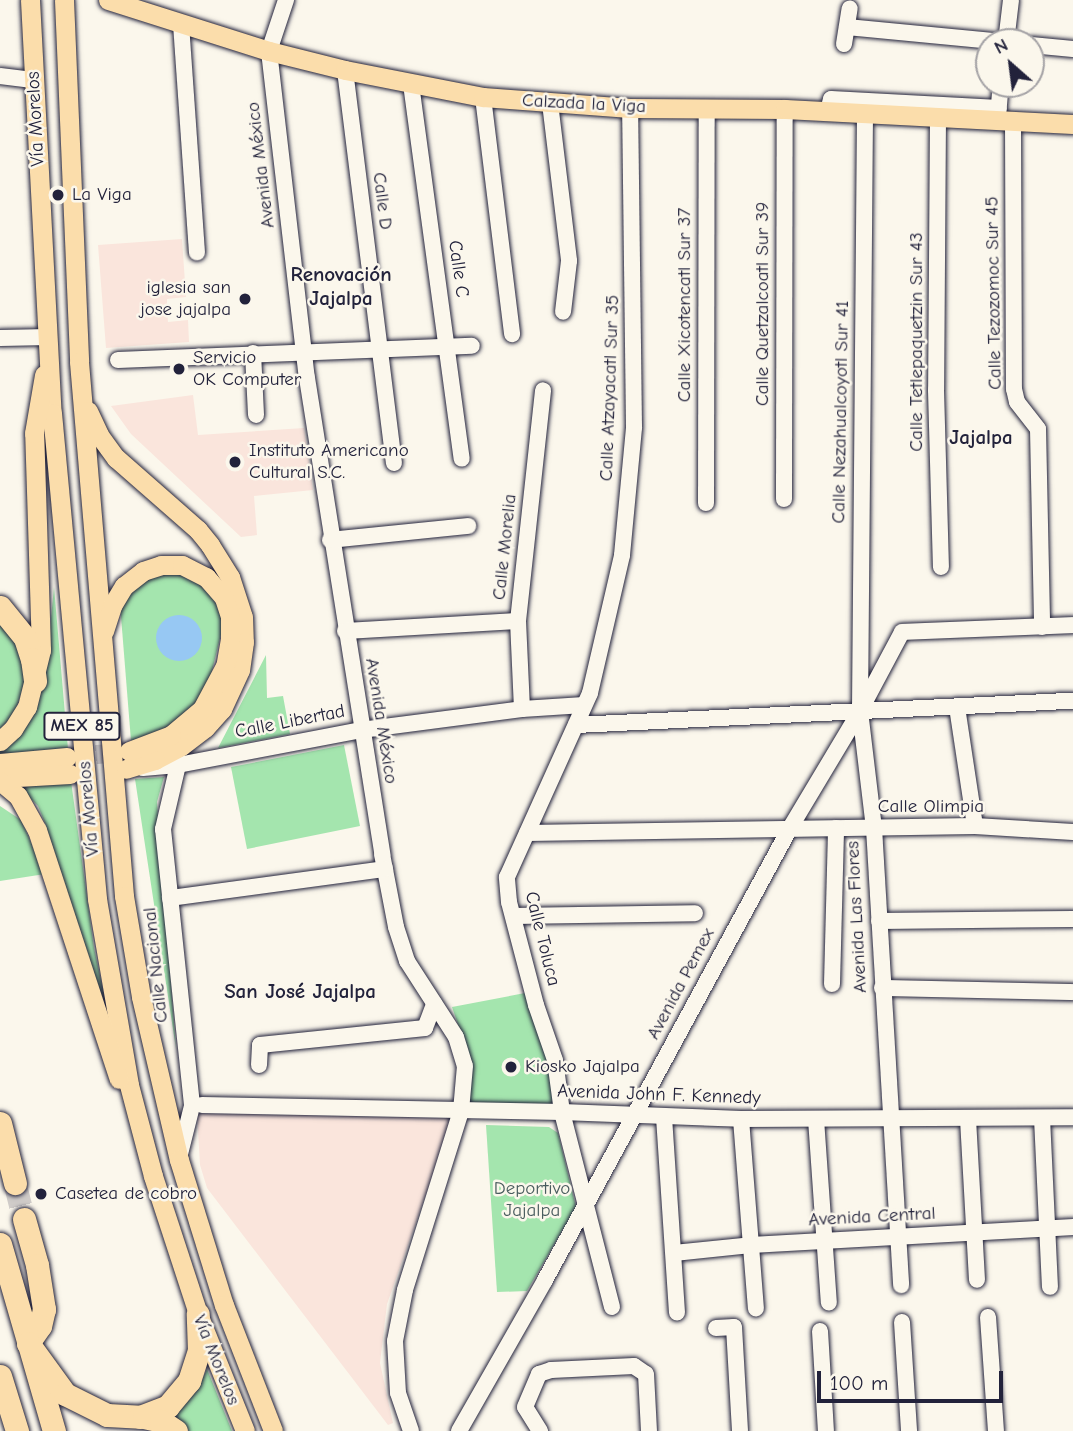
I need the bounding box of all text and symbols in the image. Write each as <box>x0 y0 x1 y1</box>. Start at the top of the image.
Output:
north arrow <box>975 28 1045 98</box>
text: N <box>990 34 1012 59</box>
street label: Vía Morelos <box>22 71 50 167</box>
street label: Calzada la Viga <box>521 89 647 119</box>
street label: Avenida México <box>242 101 280 229</box>
street label: Calle D <box>367 171 397 231</box>
place label: La Viga <box>72 184 132 206</box>
marker: La Viga <box>50 187 66 203</box>
street label: Calle Tezozomoc Sur 45 <box>981 196 1007 390</box>
street label: Calle Quetzalcoatl Sur 39 <box>752 202 774 406</box>
street label: Calle Xicotencatl Sur 37 <box>674 208 696 402</box>
street label: Calle Tetlepaquetzin Sur 43 <box>906 232 928 452</box>
street label: Calle C <box>443 239 473 299</box>
district label: Renovación Jajalpa <box>290 261 392 311</box>
place label: iglesia san jose jajalpa <box>140 277 231 321</box>
marker: iglesia san jose jajalpa <box>237 291 253 307</box>
street label: Calle Atzayacatl Sur 35 <box>595 294 625 482</box>
street label: Calle Nezahualcoyotl Sur 41 <box>828 300 854 524</box>
place label: Servicio OK Computer <box>193 347 301 391</box>
marker: Servicio OK Computer <box>171 361 187 377</box>
district label: Jajalpa <box>949 424 1013 450</box>
place label: Instituto Americano Cultural S.C. <box>249 440 409 484</box>
marker: Instituto Americano Cultural S.C. <box>227 454 243 470</box>
street label: Calle Morelia <box>488 493 522 601</box>
street label: Avenida México <box>360 656 402 786</box>
street label: Calle Libertad <box>233 700 347 744</box>
road number: MEX 85 <box>42 712 122 740</box>
street label: Vía Morelos <box>73 761 105 857</box>
street label: Calle Olimpia <box>878 796 984 818</box>
street label: Avenida Las Flores <box>842 840 872 994</box>
street label: Calle Toluca <box>519 889 565 989</box>
street label: Calle Nacional <box>139 906 173 1024</box>
street label: Avenida Pemex <box>642 924 720 1044</box>
district label: San José Jajalpa <box>224 978 376 1004</box>
place label: Kiosko Jajalpa <box>525 1056 640 1078</box>
marker: Kiosko Jajalpa <box>503 1059 519 1075</box>
street label: Avenida John F. Kennedy <box>557 1080 761 1110</box>
park label: Deportivo Jajalpa <box>494 1178 570 1222</box>
place label: Casetea de cobro <box>55 1183 197 1205</box>
marker: Casetea de cobro <box>33 1186 49 1202</box>
street label: Avenida Central <box>808 1202 936 1232</box>
street label: Vía Morelos <box>188 1312 244 1408</box>
scale bar <box>821 1358 1006 1402</box>
text: 100 m <box>830 1371 888 1395</box>

